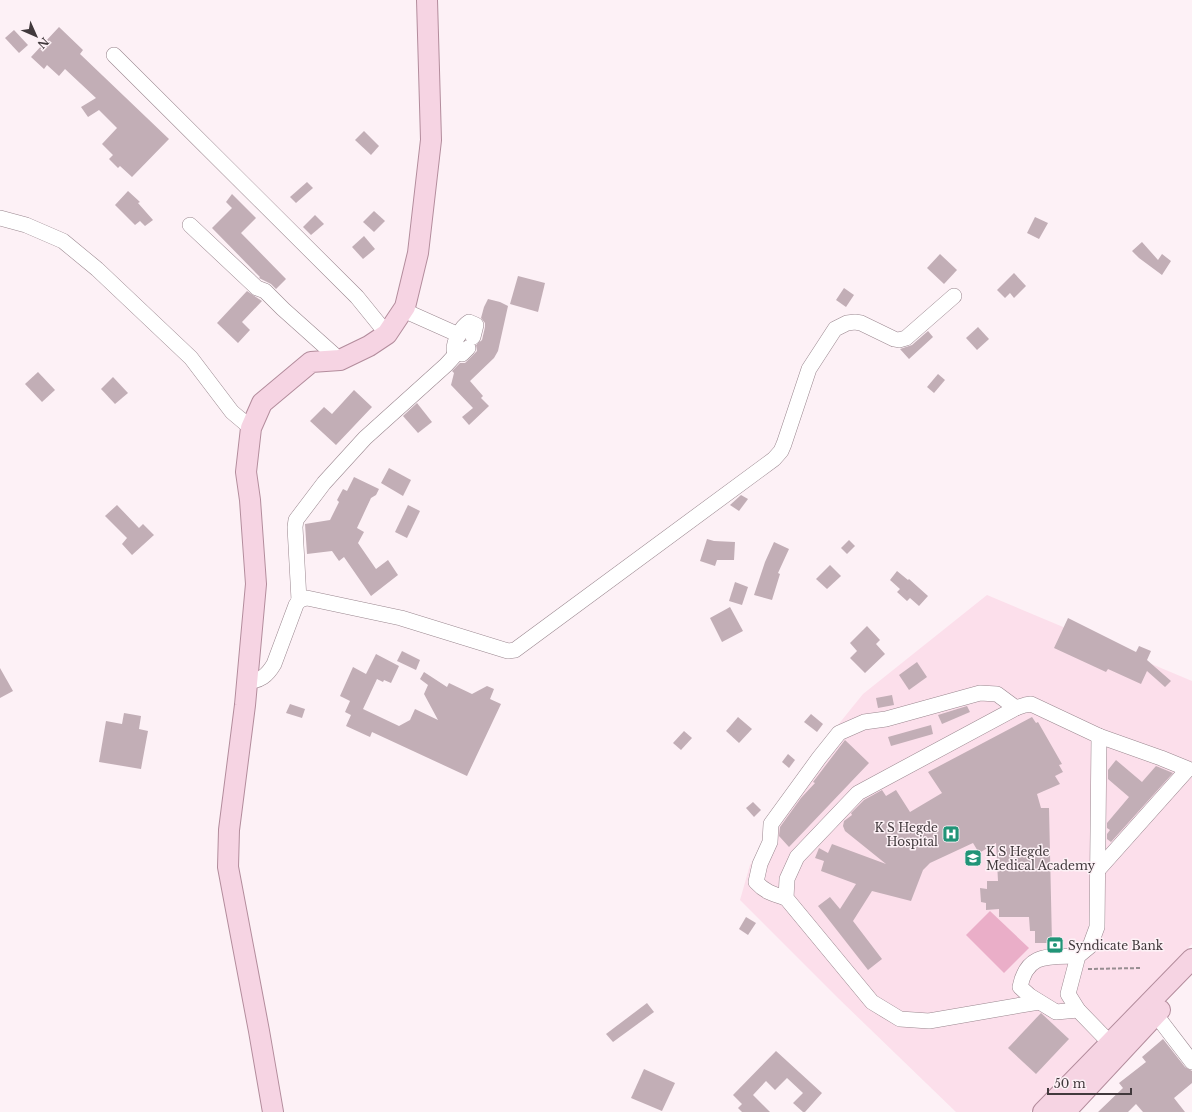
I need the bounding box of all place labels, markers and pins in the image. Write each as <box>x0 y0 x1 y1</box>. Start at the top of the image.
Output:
place label: K S Hegde Hospital <box>875 820 938 849</box>
hospital icon: K S Hegde Hospital <box>941 824 961 844</box>
place label: K S Hegde Medical Academy <box>986 844 1096 873</box>
school or university icon: K S Hegde Medical Academy <box>963 848 983 868</box>
bank icon: Syndicate Bank <box>1045 935 1065 955</box>
place label: Syndicate Bank <box>1068 938 1164 953</box>

